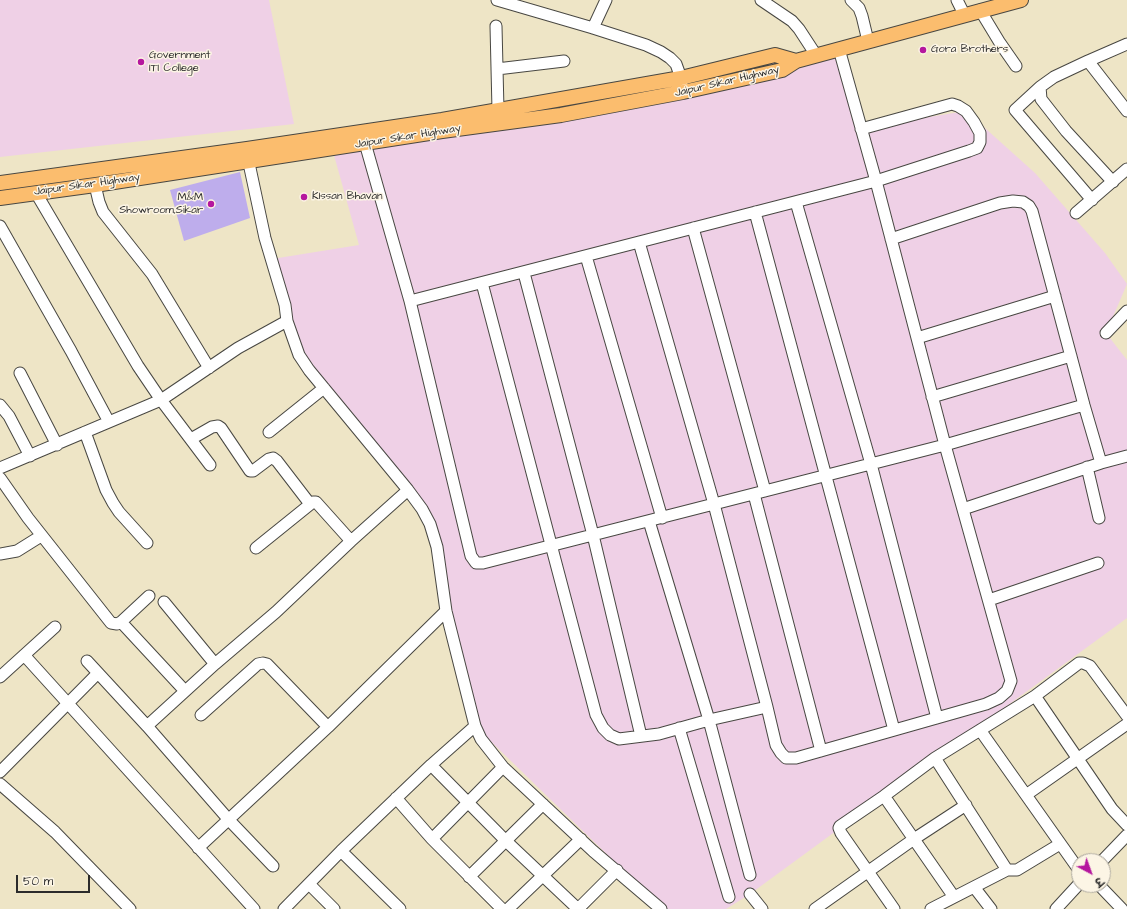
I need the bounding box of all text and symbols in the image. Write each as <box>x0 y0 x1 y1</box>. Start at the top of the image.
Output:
place label: Gora Brothers <box>931 43 1008 57</box>
marker: Gora Brothers <box>918 45 928 55</box>
place label: Government ITI College <box>149 49 210 75</box>
marker: Government ITI College <box>136 57 146 67</box>
street label: Jaipur Sikar Highway <box>673 64 781 100</box>
street label: Jaipur Sikar Highway <box>354 122 462 152</box>
street label: Jaipur Sikar Highway <box>33 171 141 199</box>
place label: KIssan Bhavan <box>312 190 383 204</box>
place label: M&M Showroom,Sikar <box>119 191 203 217</box>
marker: KIssan Bhavan <box>299 192 309 202</box>
marker: M&M Showroom,Sikar <box>206 199 216 209</box>
north arrow <box>1071 853 1111 893</box>
scale bar <box>18 867 92 893</box>
text: 50 m <box>23 873 53 890</box>
text: उ <box>1091 874 1106 890</box>

